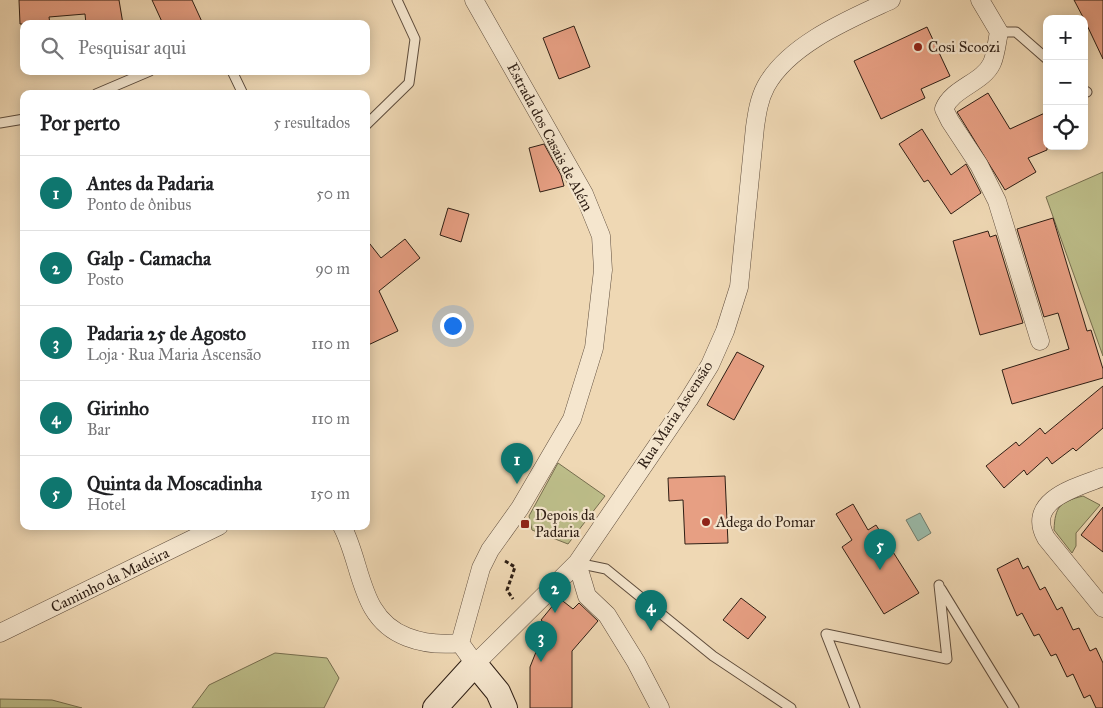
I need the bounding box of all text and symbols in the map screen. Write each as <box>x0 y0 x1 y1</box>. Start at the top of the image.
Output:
map controls <box>1043 15 1088 150</box>
button: + <box>1043 15 1088 60</box>
search box <box>20 20 370 75</box>
icon: search <box>38 34 66 62</box>
text: Pesquisar aqui <box>78 36 186 59</box>
place label: Cosi Scoozi <box>928 38 1000 56</box>
marker: Cosi Scoozi <box>912 41 924 53</box>
street label: Estrada dos Casais de Além <box>503 60 597 215</box>
button: − <box>1043 60 1088 105</box>
button: locate <box>1043 105 1088 150</box>
text: Por perto <box>40 110 120 136</box>
text: 5 resultados <box>273 113 350 132</box>
text: Antes da Padaria <box>87 172 214 195</box>
text: 1 <box>53 184 59 203</box>
text: 50 m <box>316 184 350 203</box>
text: Ponto de ônibus <box>87 195 191 214</box>
text: Galp - Camacha <box>87 247 211 270</box>
text: 2 <box>52 259 60 278</box>
text: 90 m <box>315 259 350 278</box>
text: Posto <box>87 270 124 289</box>
your location <box>440 313 466 339</box>
text: Padaria 25 de Agosto <box>87 322 246 345</box>
text: 3 <box>53 334 59 353</box>
text: 110 m <box>311 334 350 353</box>
text: Loja · Rua Maria Ascensão <box>87 345 261 364</box>
street label: Rua Maria Ascensão <box>633 357 717 472</box>
text: Girinho <box>87 397 149 420</box>
text: 4 <box>52 409 60 428</box>
text: 110 m <box>311 409 350 428</box>
text: Bar <box>87 420 110 439</box>
pin: 1 <box>501 443 533 484</box>
text: Quinta da Moscadinha <box>87 472 262 495</box>
text: 5 <box>52 484 60 503</box>
text: 150 m <box>310 484 350 503</box>
text: Hotel <box>87 495 125 514</box>
place label: Depois da Padaria <box>535 506 596 541</box>
place label: Adega do Pomar <box>715 513 816 531</box>
marker: Adega do Pomar <box>700 516 712 528</box>
marker: Depois da Padaria <box>519 518 531 530</box>
pin: 5 <box>864 529 896 570</box>
street label: Caminho da Madeira <box>48 543 173 616</box>
pin: 2 <box>539 572 571 613</box>
pin: 4 <box>635 590 667 631</box>
pin: 3 <box>525 621 557 662</box>

